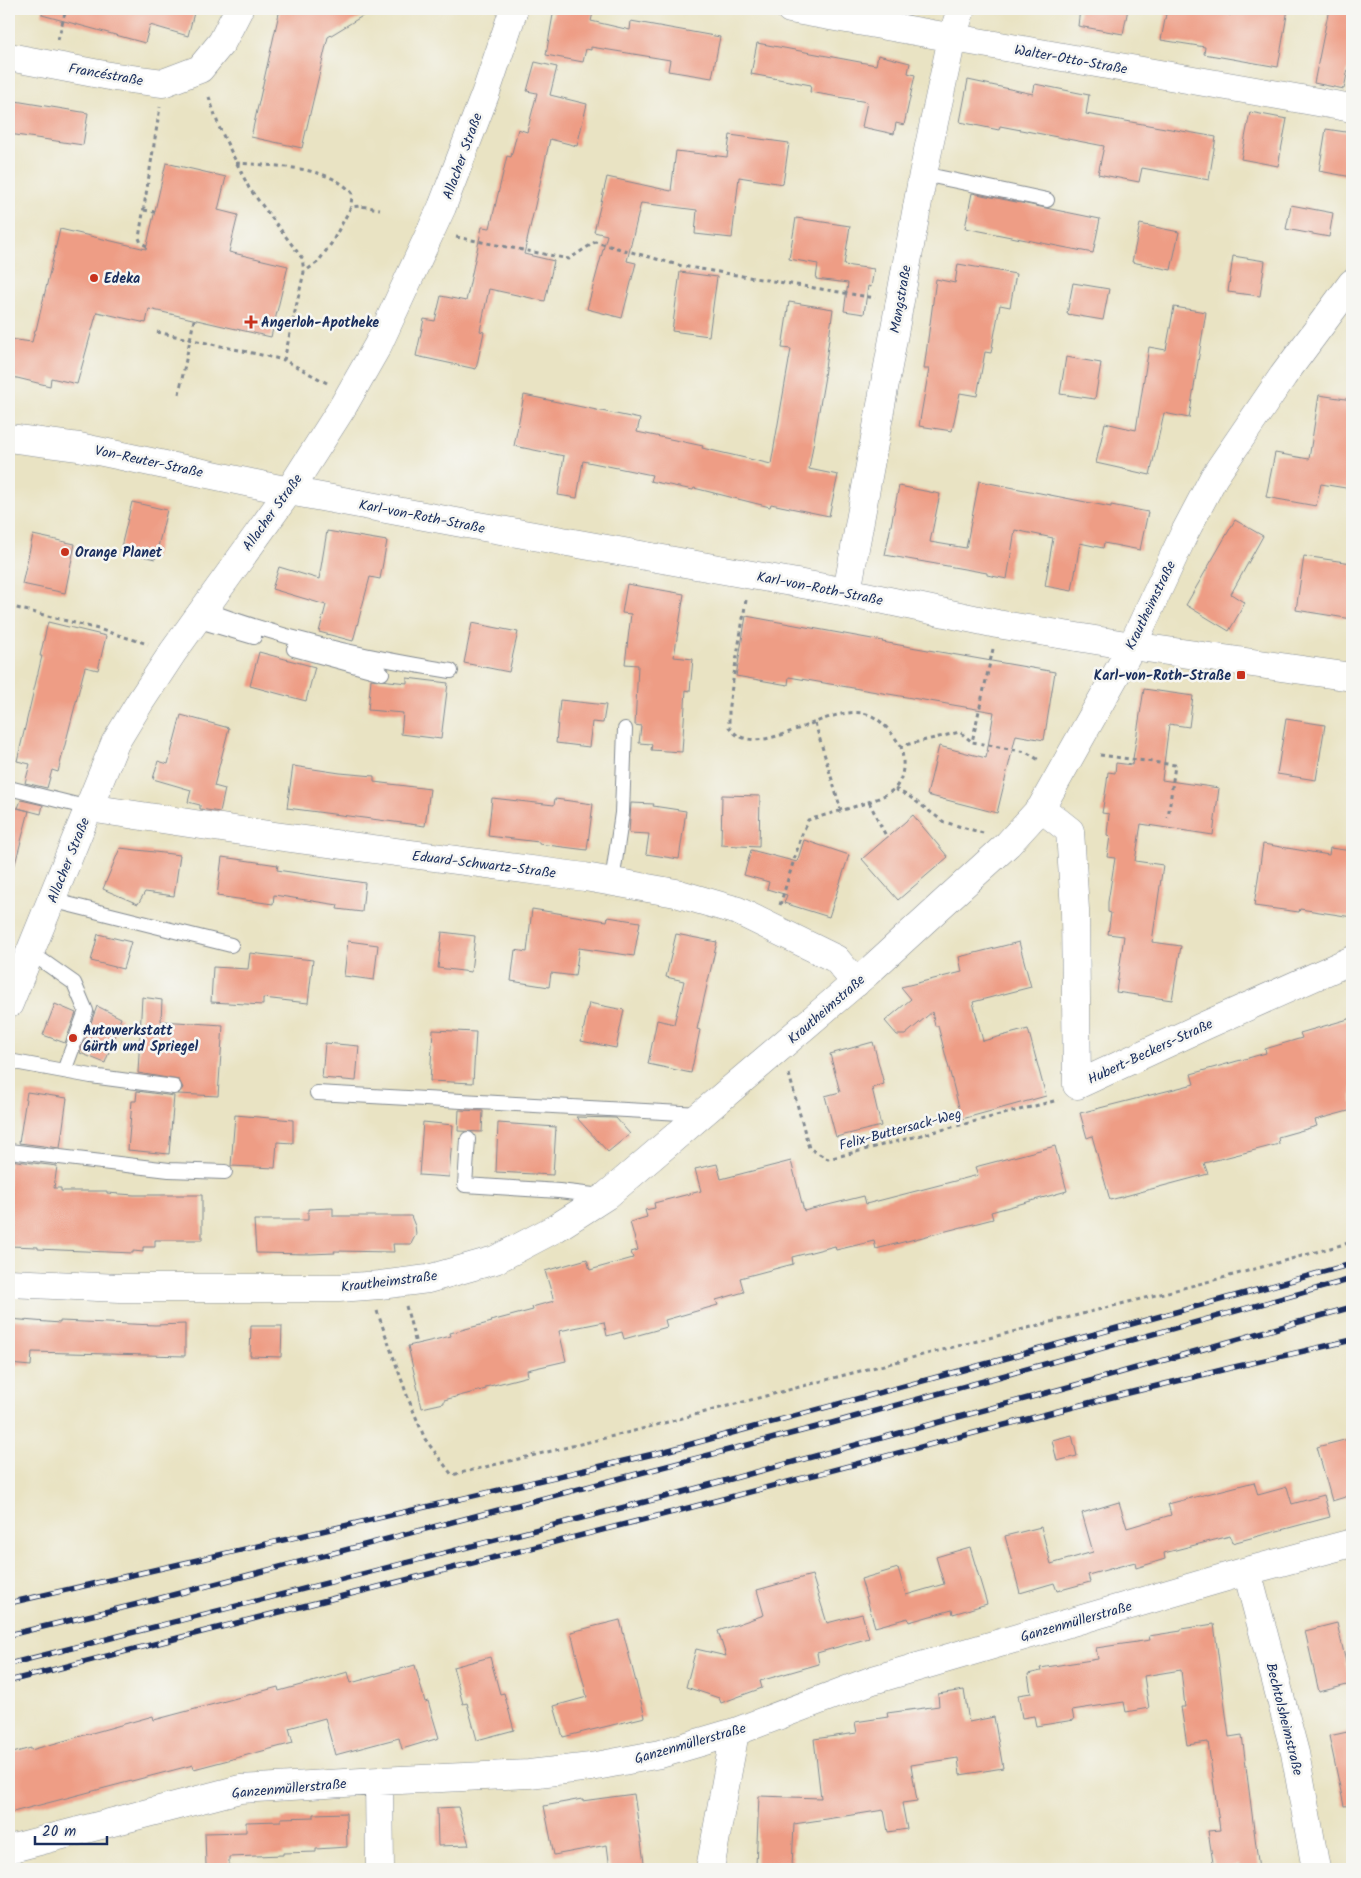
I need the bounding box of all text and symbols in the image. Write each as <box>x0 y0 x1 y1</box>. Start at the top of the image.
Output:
street label: Walter-Otto-Straße <box>1013 39 1130 81</box>
street label: Francéstraße <box>67 58 146 92</box>
street label: Allacher Straße <box>437 109 489 203</box>
street label: Mangstraße <box>884 263 918 335</box>
place label: Edeka <box>104 268 140 290</box>
marker: Edeka <box>88 272 100 284</box>
place label: Angerloh-Apotheke <box>261 312 379 334</box>
marker: Angerloh-Apotheke <box>245 316 257 328</box>
street label: Von-Reuter-Straße <box>93 440 206 484</box>
street label: Allacher Straße <box>237 469 309 556</box>
street label: Karl-von-Roth-Straße <box>357 494 487 540</box>
place label: Orange Planet <box>75 542 163 564</box>
marker: Orange Planet <box>59 546 71 558</box>
street label: Krautheimstraße <box>1120 556 1182 654</box>
street label: Karl-von-Roth-Straße <box>755 566 885 612</box>
place label: Karl-von-Roth-Straße <box>1094 665 1231 687</box>
marker: Karl-von-Roth-Straße <box>1235 669 1247 681</box>
street label: Allacher Straße <box>42 814 96 907</box>
street label: Eduard-Schwartz-Straße <box>411 845 558 885</box>
street label: Krautheimstraße <box>783 969 871 1050</box>
street label: Hubert-Beckers-Straße <box>1084 1013 1217 1091</box>
place label: Autowerkstatt Gürth und Spriegel <box>83 1020 199 1058</box>
marker: Autowerkstatt Gürth und Spriegel <box>67 1032 79 1044</box>
street label: Felix-Buttersack-Weg <box>837 1103 964 1157</box>
street label: Krautheimstraße <box>340 1265 439 1299</box>
street label: Ganzenmüllerstraße <box>1018 1595 1135 1648</box>
street label: Bechtolsheimstraße <box>1259 1661 1309 1779</box>
street label: Ganzenmüllerstraße <box>632 1717 749 1770</box>
street label: Ganzenmüllerstraße <box>231 1773 348 1805</box>
scale bar <box>35 1813 108 1845</box>
text: 20 m <box>42 1820 76 1844</box>

